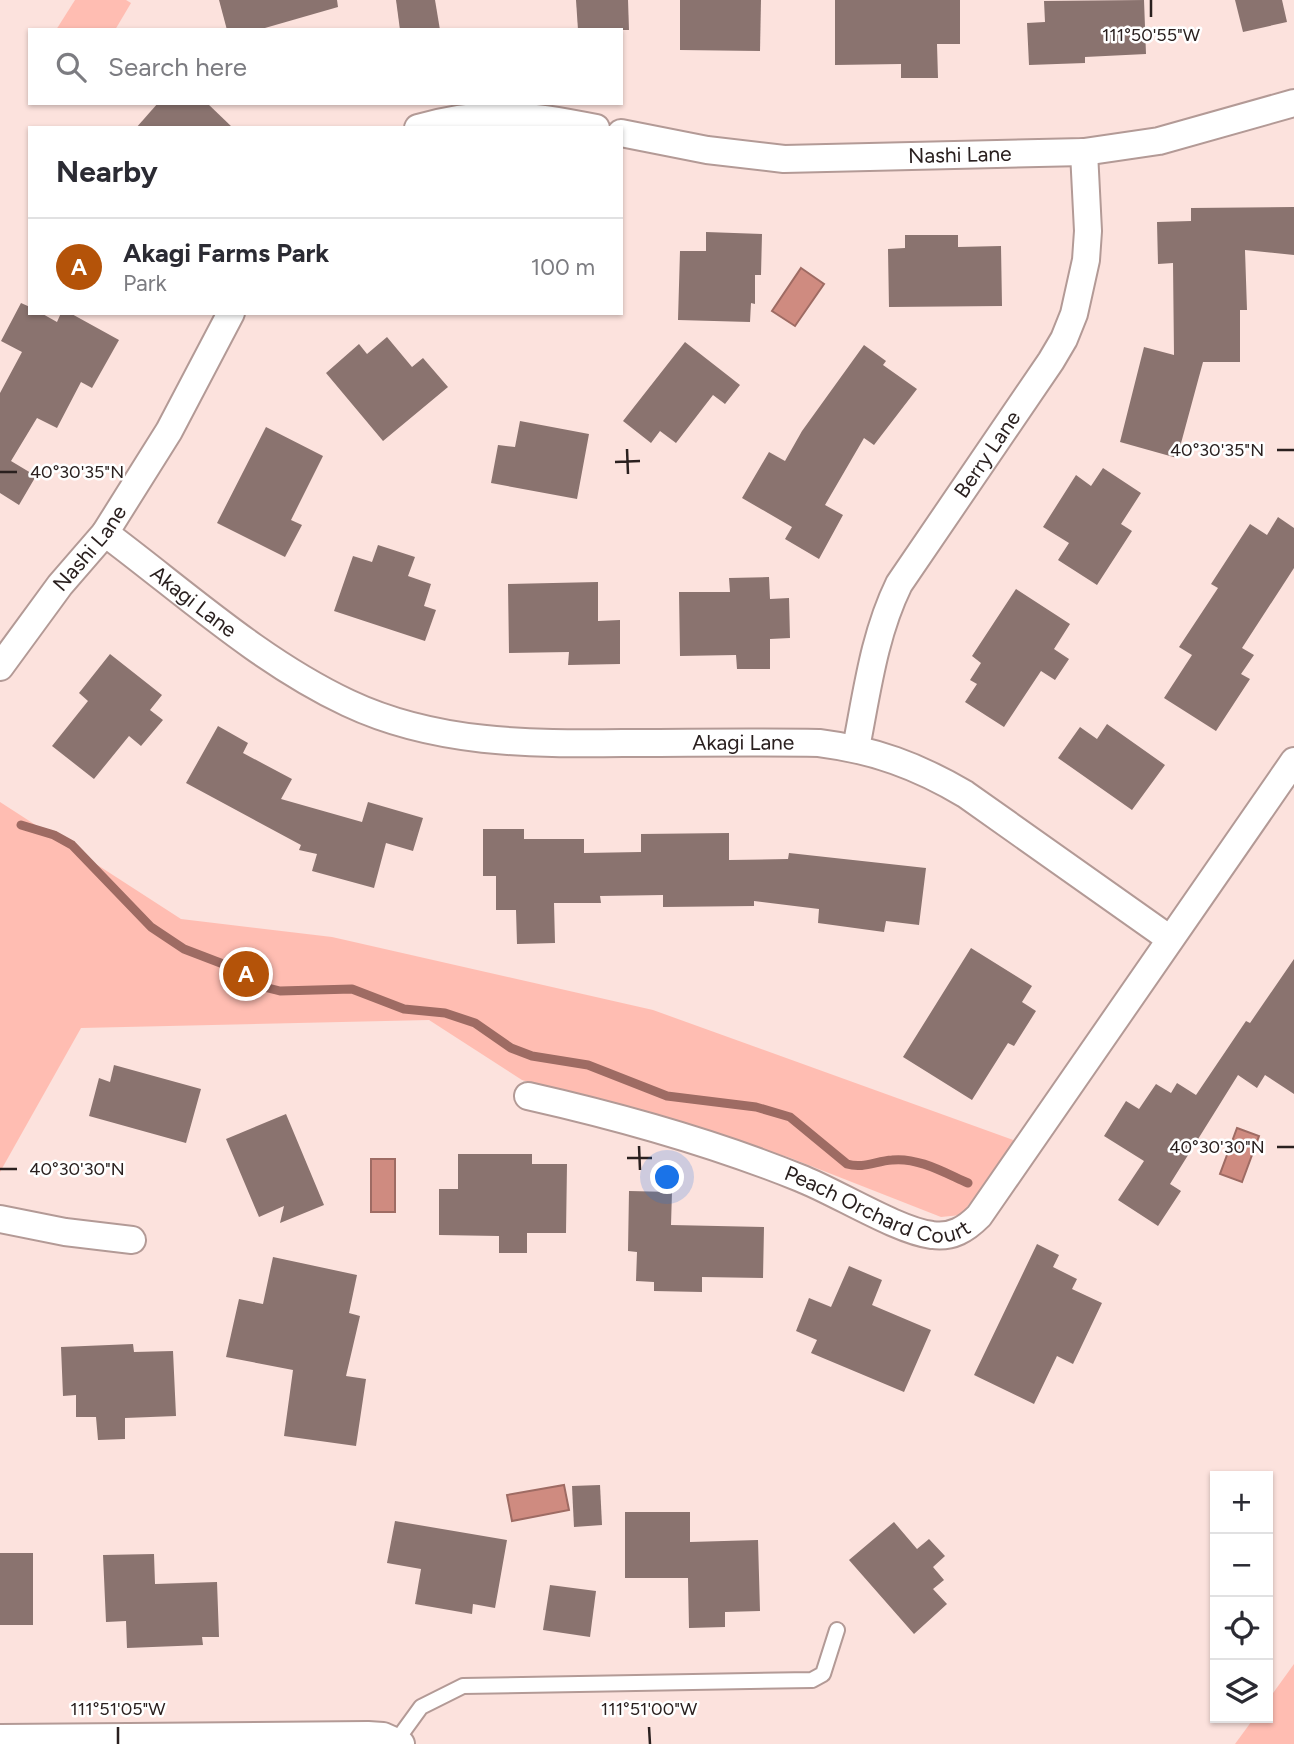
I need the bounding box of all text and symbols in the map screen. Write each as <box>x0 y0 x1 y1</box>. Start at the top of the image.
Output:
text: 111°50'55"W <box>1102 24 1201 46</box>
search box <box>28 28 623 105</box>
icon: search <box>52 48 90 86</box>
text: Search here <box>108 51 247 83</box>
street label: Nashi Lane <box>908 141 1012 168</box>
text: Nearby <box>56 153 158 190</box>
text: Akagi Farms Park <box>123 237 329 269</box>
text: A <box>71 253 87 281</box>
text: 100 m <box>531 253 595 281</box>
text: Park <box>123 269 167 297</box>
street label: Berry Lane <box>949 406 1025 502</box>
text: 40°30'35"N <box>1170 439 1264 461</box>
text: 40°30'35"N <box>30 461 124 483</box>
street label: Nashi Lane <box>47 500 131 596</box>
street label: Akagi Lane <box>146 560 242 642</box>
street label: Akagi Lane <box>692 730 794 755</box>
pin: A <box>223 948 269 1000</box>
text: 40°30'30"N <box>1169 1136 1265 1158</box>
text: 40°30'30"N <box>29 1158 125 1180</box>
your location <box>650 1160 684 1194</box>
street label: Peach Orchard Court <box>781 1160 975 1248</box>
map controls <box>1210 1471 1273 1723</box>
button: + <box>1210 1471 1273 1534</box>
button: − <box>1210 1534 1273 1597</box>
button: locate <box>1210 1597 1273 1660</box>
button: layers <box>1210 1660 1273 1723</box>
text: 111°51'05"W <box>70 1698 166 1720</box>
text: 111°51'00"W <box>601 1698 698 1720</box>

